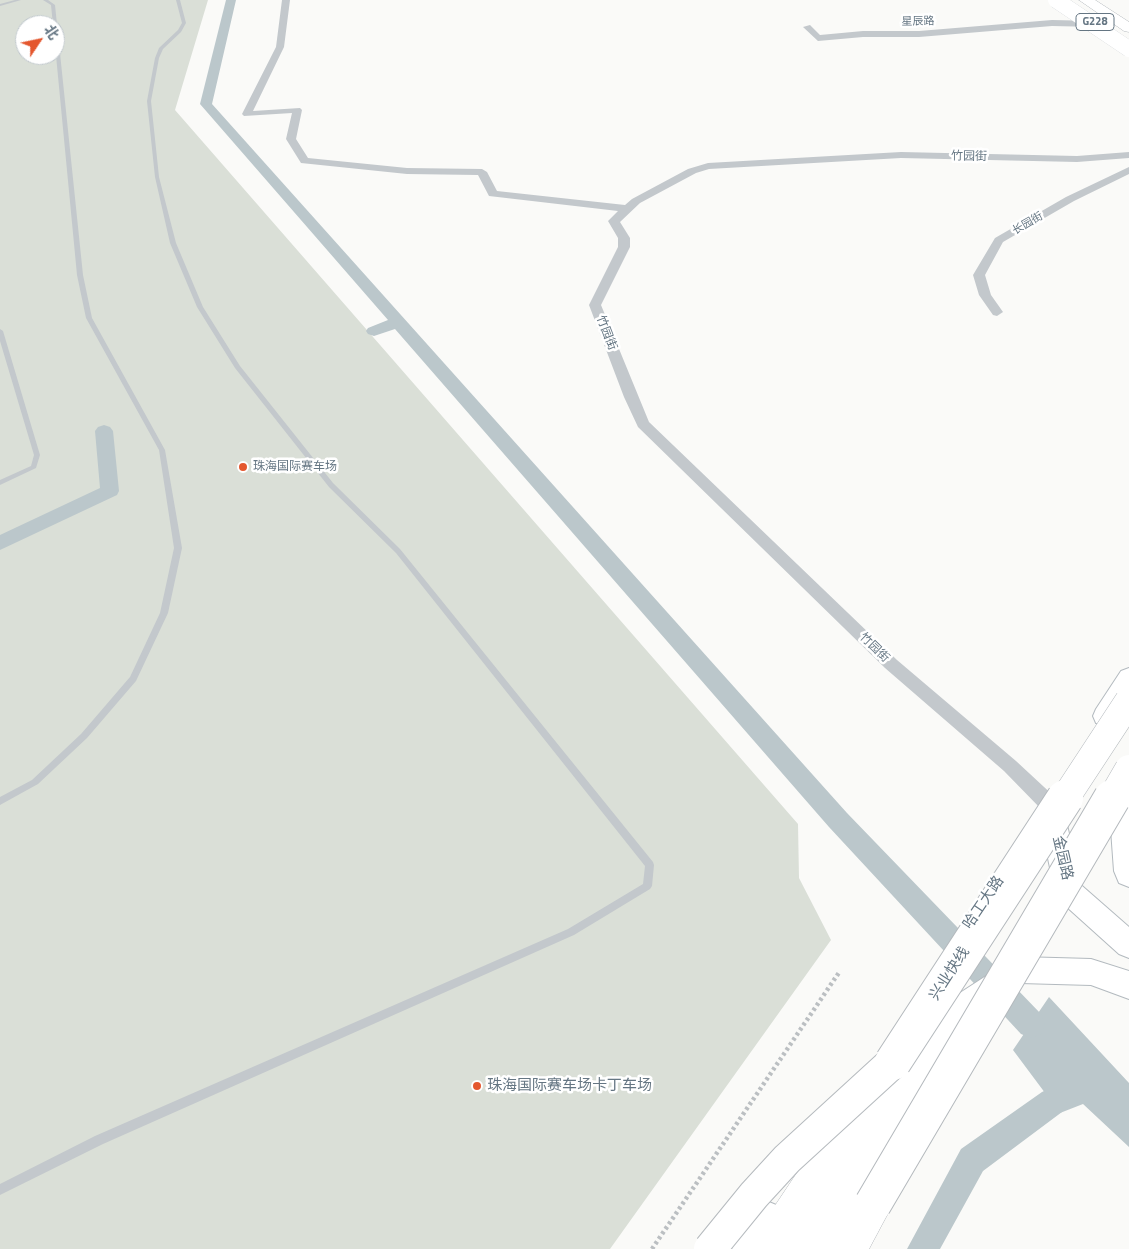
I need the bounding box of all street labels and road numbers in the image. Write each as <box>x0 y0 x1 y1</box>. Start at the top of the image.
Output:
road number: G228 <box>1076 14 1114 31</box>
street label: 星辰路 <box>901 15 935 29</box>
street label: 竹园街 <box>951 149 987 165</box>
street label: 长园街 <box>1010 210 1046 238</box>
street label: 竹园街 <box>593 314 619 352</box>
street label: 竹园街 <box>856 630 892 666</box>
street label: 金园路 <box>1048 834 1076 882</box>
street label: 哈工大路 <box>960 873 1008 933</box>
street label: 兴业快线 <box>926 944 974 1004</box>

